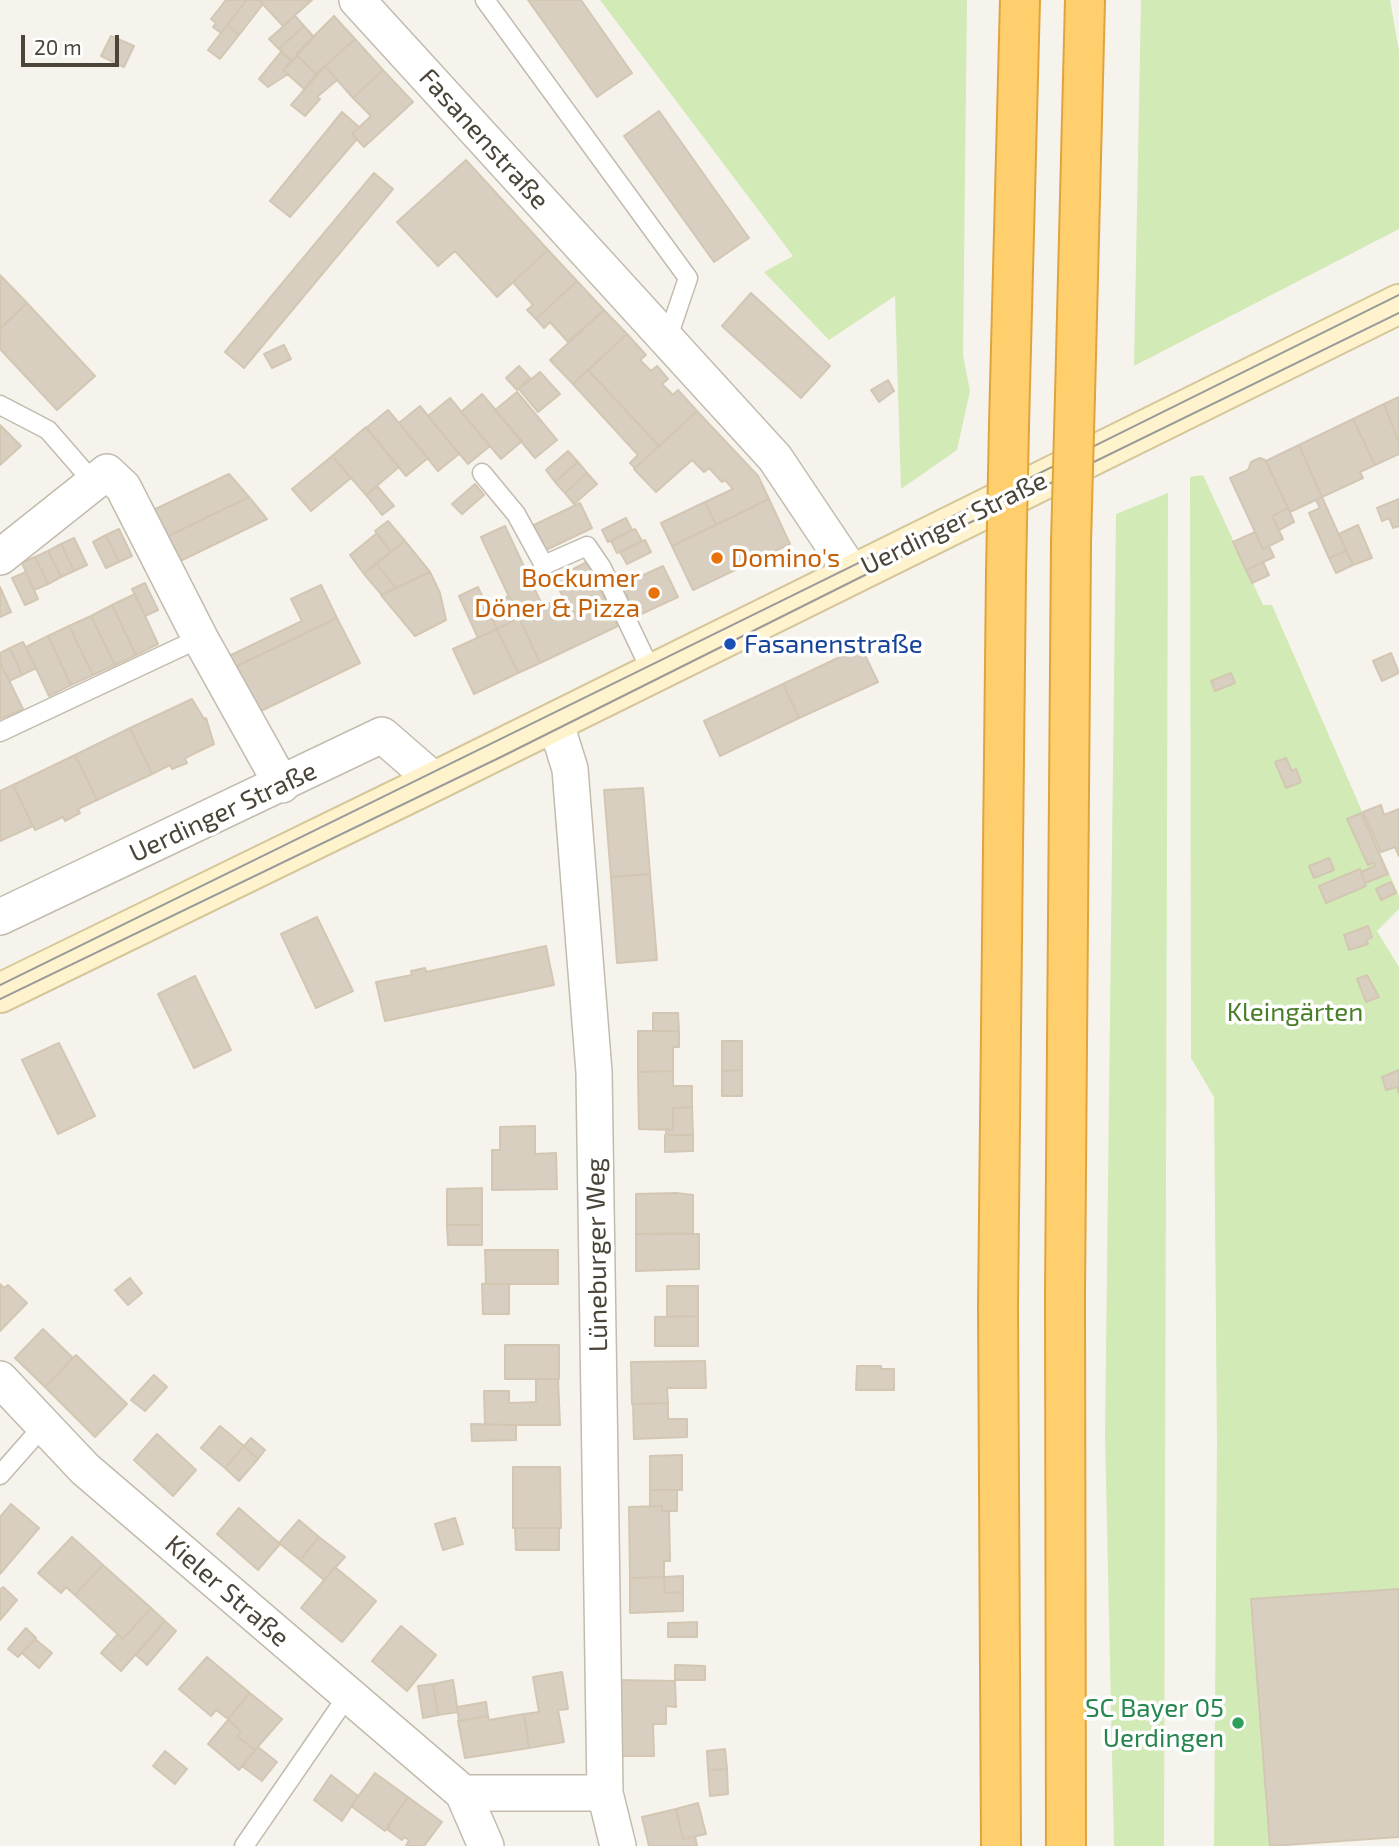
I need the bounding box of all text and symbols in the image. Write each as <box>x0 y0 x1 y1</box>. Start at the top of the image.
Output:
scale bar <box>24 21 122 65</box>
text: 20 m <box>34 34 82 59</box>
street label: Fasanenstraße <box>413 62 555 216</box>
street label: Uerdinger Straße <box>856 464 1052 582</box>
place label: Domino's <box>731 542 840 574</box>
marker: Domino's <box>709 550 725 566</box>
place label: Bockumer Döner & Pizza <box>474 562 640 624</box>
marker: Bockumer Döner & Pizza <box>646 585 662 601</box>
place label: Fasanenstraße <box>744 628 923 660</box>
marker: Fasanenstraße <box>722 636 738 652</box>
street label: Uerdinger Straße <box>124 755 322 869</box>
park label: Kleingärten <box>1227 996 1363 1028</box>
street label: Lüneburger Weg <box>580 1158 614 1352</box>
street label: Kieler Straße <box>159 1529 295 1653</box>
place label: SC Bayer 05 Uerdingen <box>1085 1692 1224 1754</box>
marker: SC Bayer 05 Uerdingen <box>1230 1715 1246 1731</box>

